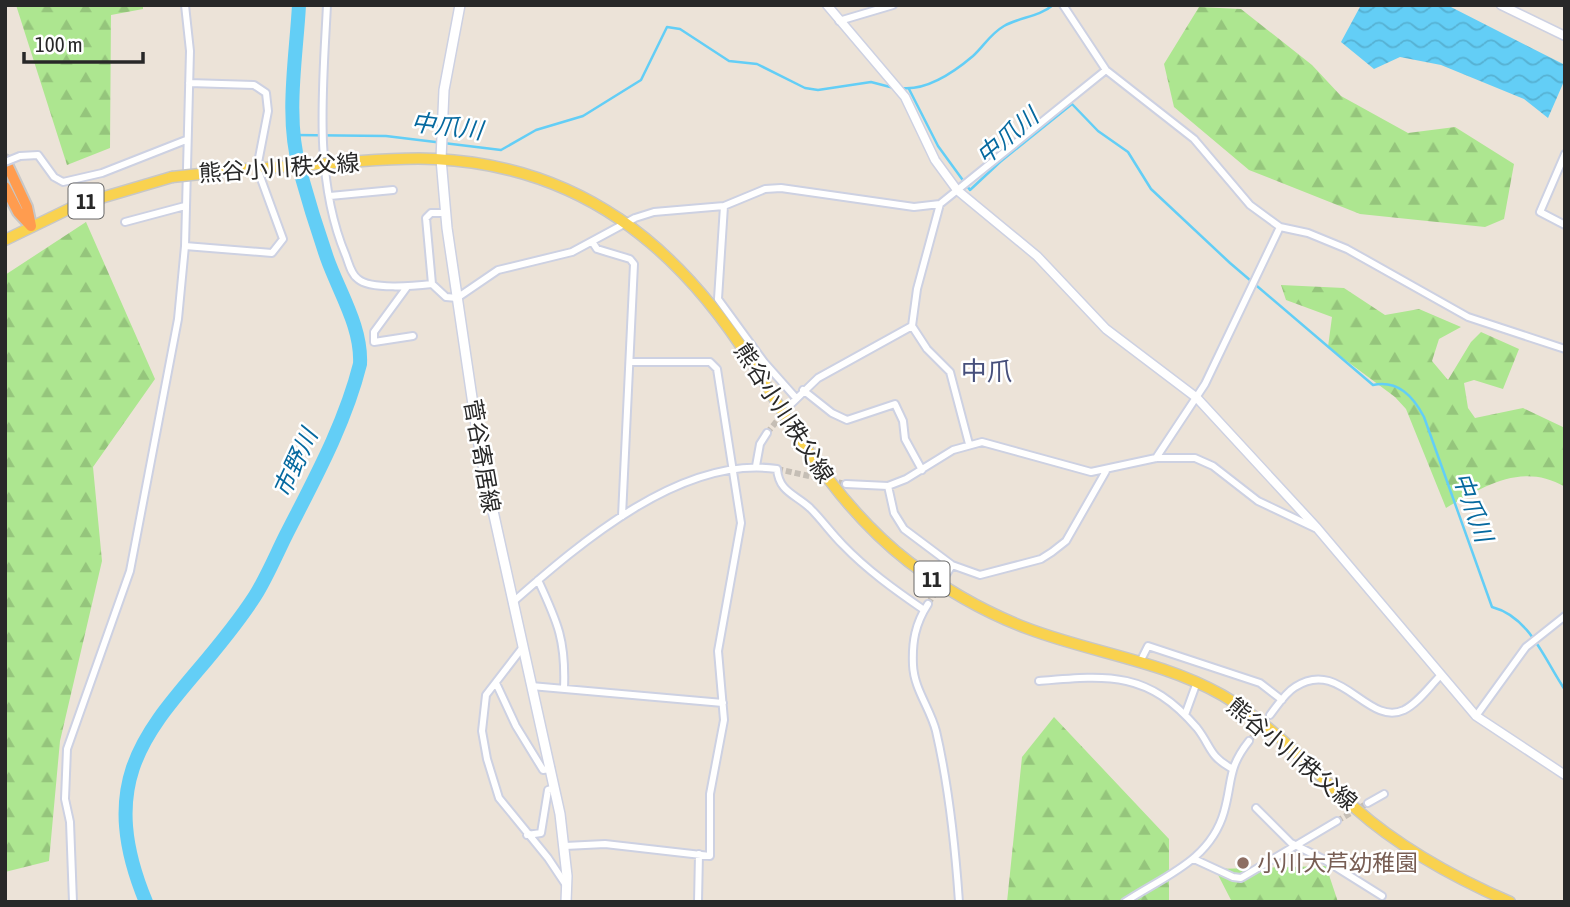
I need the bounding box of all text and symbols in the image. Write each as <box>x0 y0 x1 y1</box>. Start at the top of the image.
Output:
scale bar <box>24 21 144 65</box>
text: 100 m <box>35 32 83 56</box>
water label: 中爪川 <box>971 101 1046 169</box>
water label: 中爪川 <box>410 108 487 144</box>
street label: 熊谷小川秩父線 <box>198 149 360 187</box>
road number: 11 <box>68 184 104 218</box>
street label: 熊谷小川秩父線 <box>729 338 839 488</box>
district label: 中爪 <box>961 356 1013 386</box>
street label: 菅谷寄居線 <box>459 397 505 515</box>
water label: 市野川 <box>268 422 324 501</box>
water label: 中爪川 <box>1448 469 1499 548</box>
road number: 11 <box>914 562 950 596</box>
street label: 熊谷小川秩父線 <box>1222 692 1362 816</box>
place label: 小川大芦幼稚園 <box>1257 850 1418 876</box>
marker: 小川大芦幼稚園 <box>1235 855 1251 871</box>

